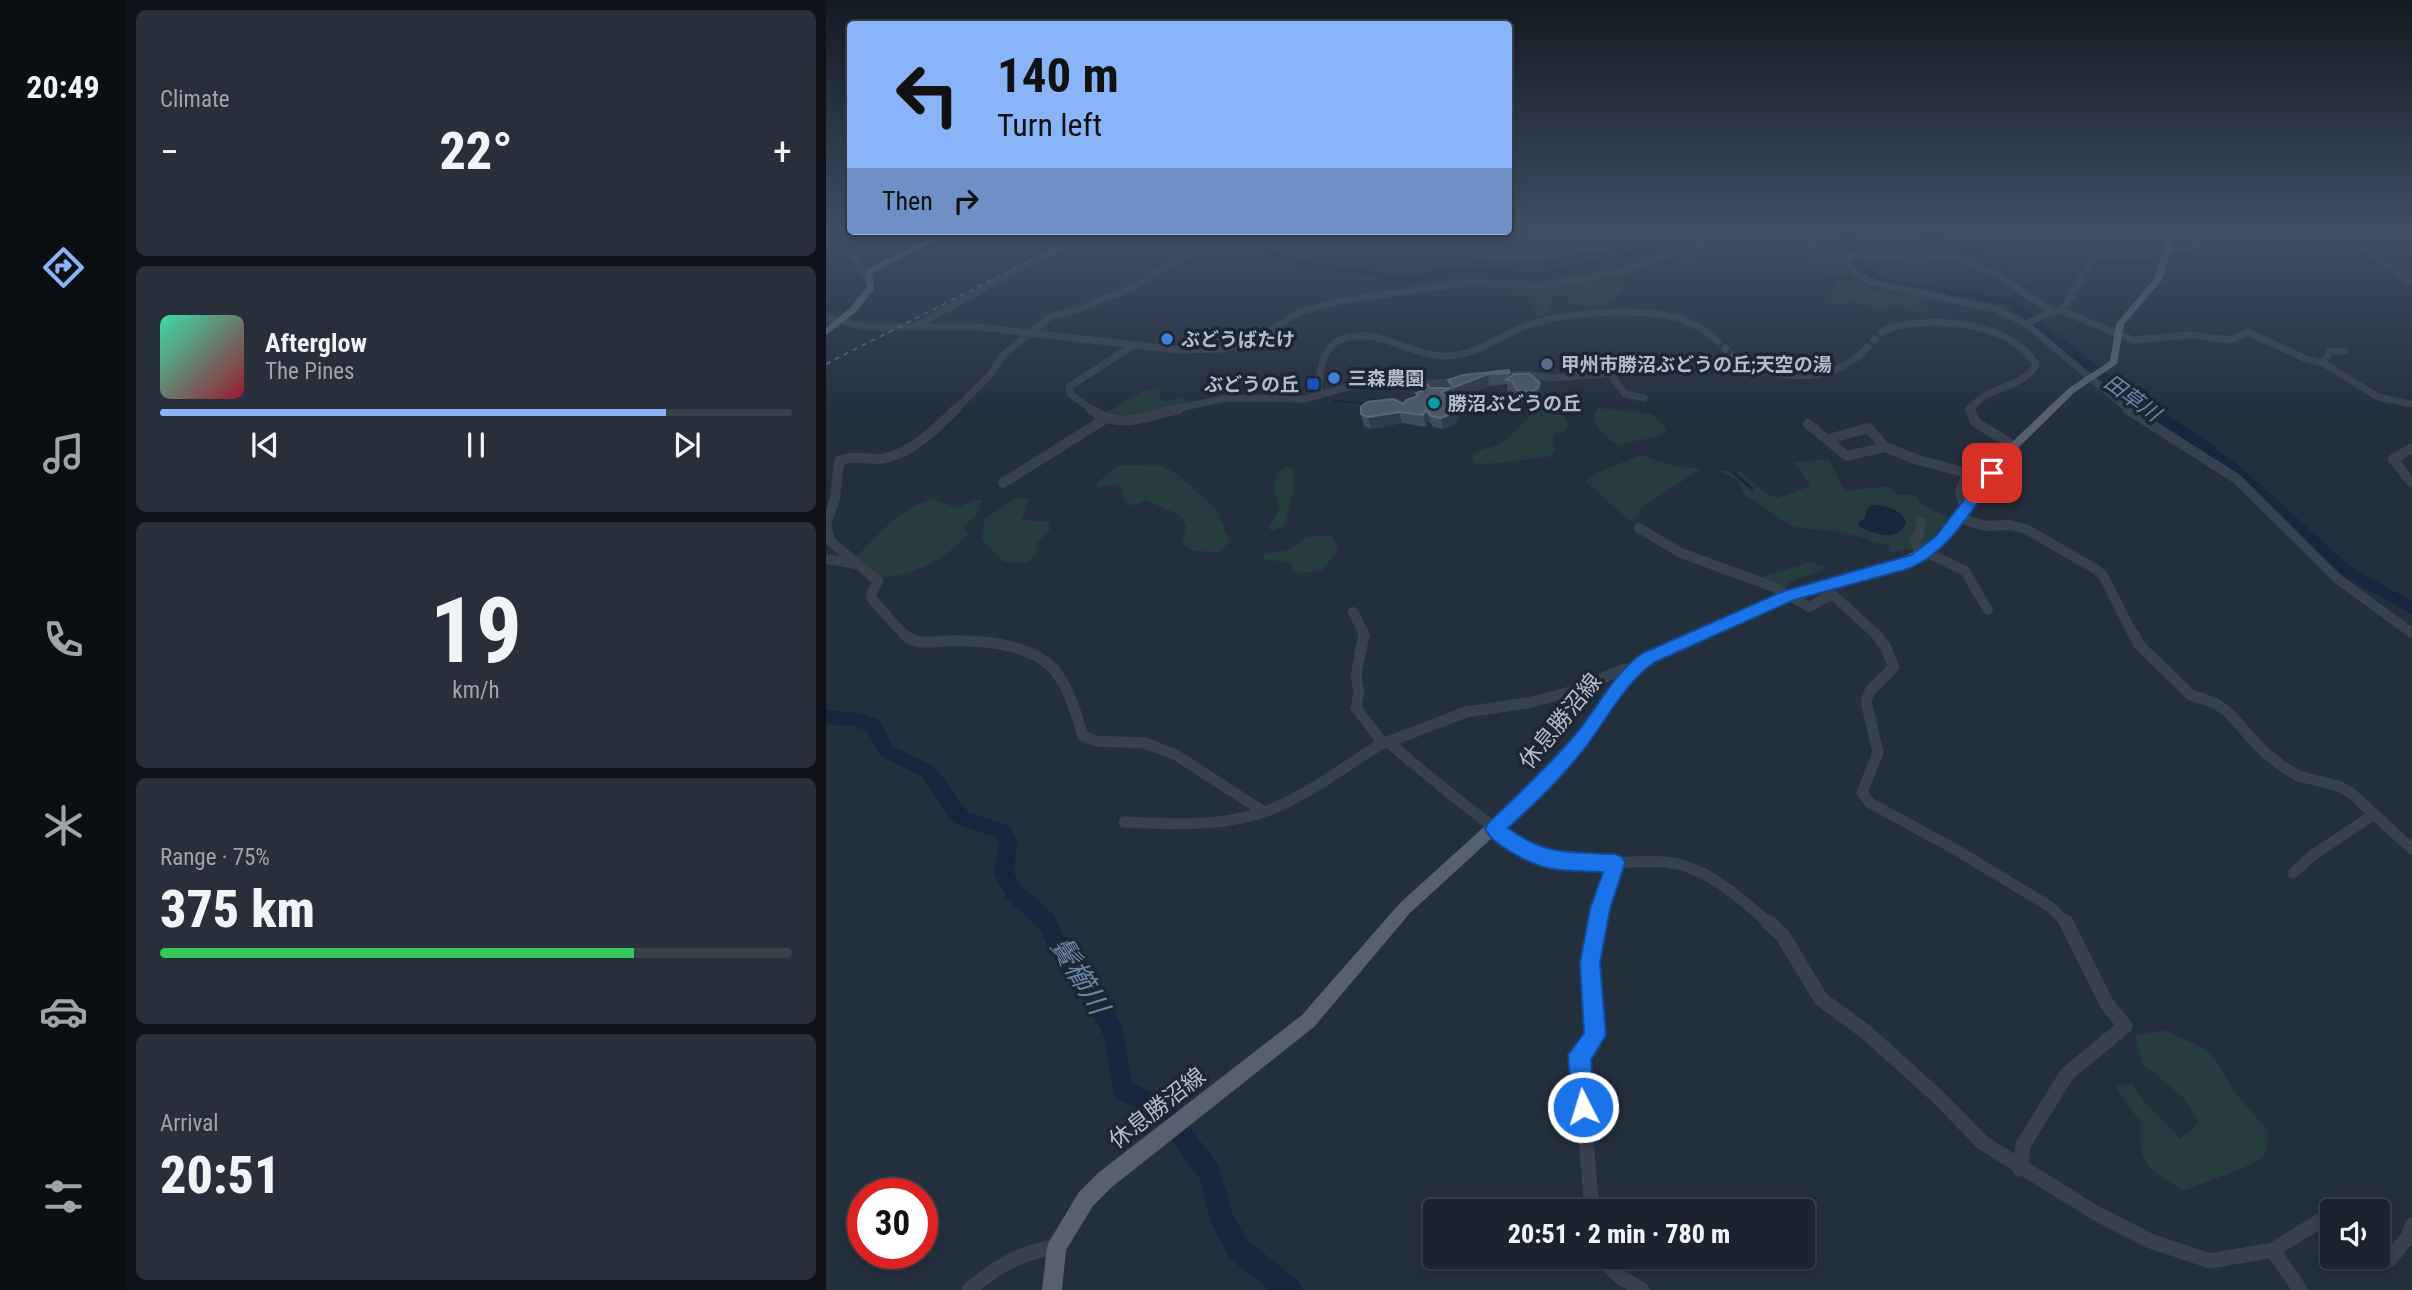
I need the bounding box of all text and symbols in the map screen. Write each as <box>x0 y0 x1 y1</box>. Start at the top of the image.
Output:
text: 140 m <box>997 47 1119 104</box>
icon: left <box>882 49 973 140</box>
text: 20:49 <box>26 68 100 106</box>
text: Climate <box>160 86 230 113</box>
text: Turn left <box>997 106 1102 144</box>
text: 22° <box>439 121 513 182</box>
text: − <box>160 130 179 174</box>
text: + <box>773 130 792 174</box>
icon: right <box>947 182 985 220</box>
text: Then <box>882 186 933 216</box>
icon: directions <box>39 243 88 292</box>
text: Afterglow <box>265 328 367 358</box>
place label: ぶどうばたけ <box>1181 328 1295 351</box>
marker: ぶどうばたけ <box>1159 331 1175 347</box>
place label: 甲州市勝沼ぶどうの丘;天空の湯 <box>1561 353 1832 376</box>
marker: 甲州市勝沼ぶどうの丘;天空の湯 <box>1539 356 1555 372</box>
text: The Pines <box>265 358 355 385</box>
place label: 三森農園 <box>1348 367 1424 390</box>
marker: 三森農園 <box>1326 370 1342 386</box>
water label: 田草川 <box>2099 370 2166 427</box>
place label: ぶどうの丘 <box>1204 373 1299 396</box>
marker: ぶどうの丘 <box>1305 376 1321 392</box>
place label: 勝沼ぶどうの丘 <box>1448 392 1581 415</box>
marker: 勝沼ぶどうの丘 <box>1426 395 1442 411</box>
icon: previous <box>246 426 284 464</box>
icon: pause <box>457 426 495 464</box>
icon: next <box>668 426 706 464</box>
icon: music <box>39 429 88 478</box>
pin <box>1962 443 2022 503</box>
icon: arrive <box>1973 454 2011 492</box>
text: 19 <box>430 578 522 684</box>
icon: phone <box>39 615 88 664</box>
street label: 休息勝沼線 <box>1514 668 1607 774</box>
text: km/h <box>452 677 500 704</box>
icon: climate <box>39 801 88 850</box>
text: Range · 75% <box>160 844 270 871</box>
text: 375 km <box>160 879 315 940</box>
water label: 鬢櫛川 <box>1044 931 1117 1022</box>
icon: car <box>39 987 88 1036</box>
street label: 休息勝沼線 <box>1104 1062 1211 1154</box>
position arrow <box>1546 1070 1620 1144</box>
text: Arrival <box>160 1110 219 1137</box>
text: 20:51 <box>160 1145 280 1206</box>
icon: filters <box>39 1172 88 1221</box>
speed limit sign: 30 <box>847 1178 938 1269</box>
map controls <box>2320 1199 2390 1269</box>
button: sound <box>2320 1199 2390 1269</box>
text: 20:51 · 2 min · 780 m <box>1508 1219 1730 1249</box>

